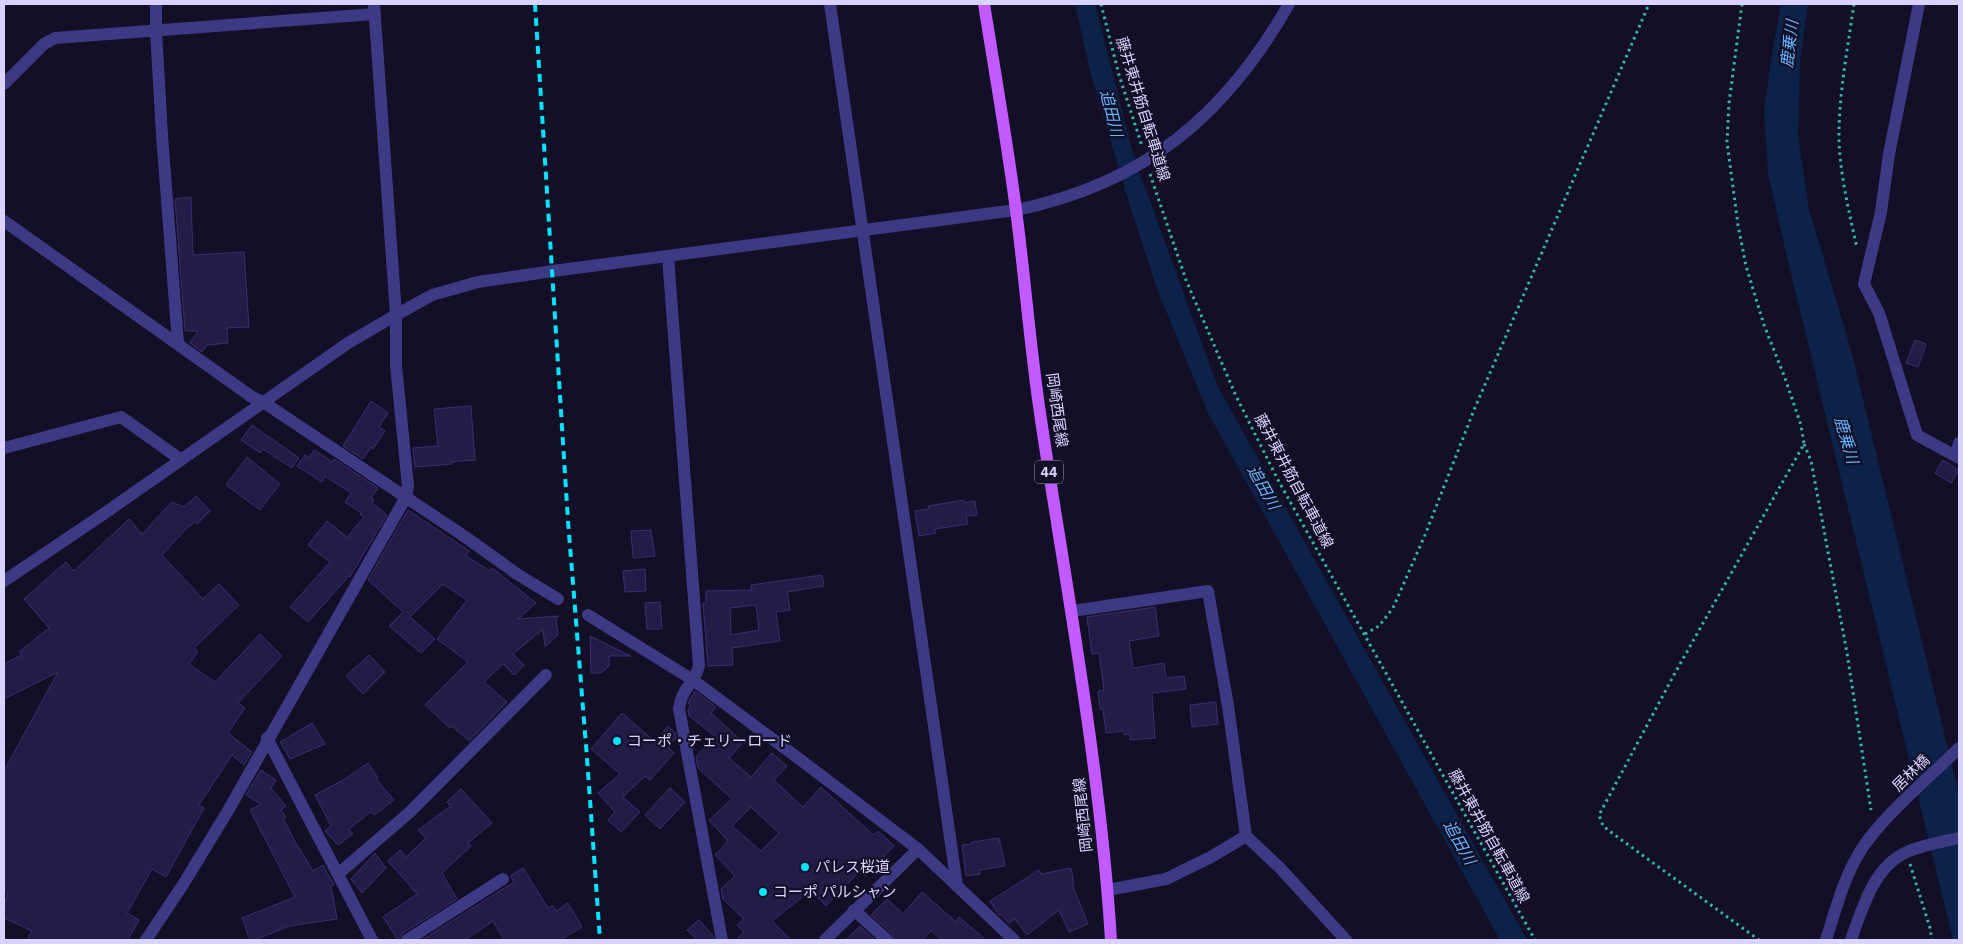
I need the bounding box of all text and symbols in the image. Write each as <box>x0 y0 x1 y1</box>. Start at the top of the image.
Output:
water label: 鹿乗川 <box>1776 17 1802 69</box>
street label: 藤井東井筋自転車道線 <box>1112 34 1174 183</box>
water label: 追田川 <box>1096 87 1128 141</box>
street label: 岡崎西尾線 <box>1043 371 1072 448</box>
street label: 藤井東井筋自転車道線 <box>1251 410 1338 551</box>
water label: 鹿乗川 <box>1831 414 1864 468</box>
road number: 44 <box>1035 461 1063 484</box>
water label: 追田川 <box>1244 461 1285 515</box>
place label: コーポ・チェリーロード <box>627 731 792 750</box>
marker: コーポ・チェリーロード <box>611 735 623 747</box>
street label: 居林橋 <box>1888 750 1933 795</box>
street label: 藤井東井筋自転車道線 <box>1445 766 1534 906</box>
street label: 岡崎西尾線 <box>1069 777 1096 853</box>
water label: 追田川 <box>1440 816 1481 870</box>
place label: パレス桜道 <box>815 857 890 876</box>
marker: パレス桜道 <box>799 861 811 873</box>
place label: コーポ パルシャン <box>773 882 897 901</box>
marker: コーポ パルシャン <box>757 886 769 898</box>

